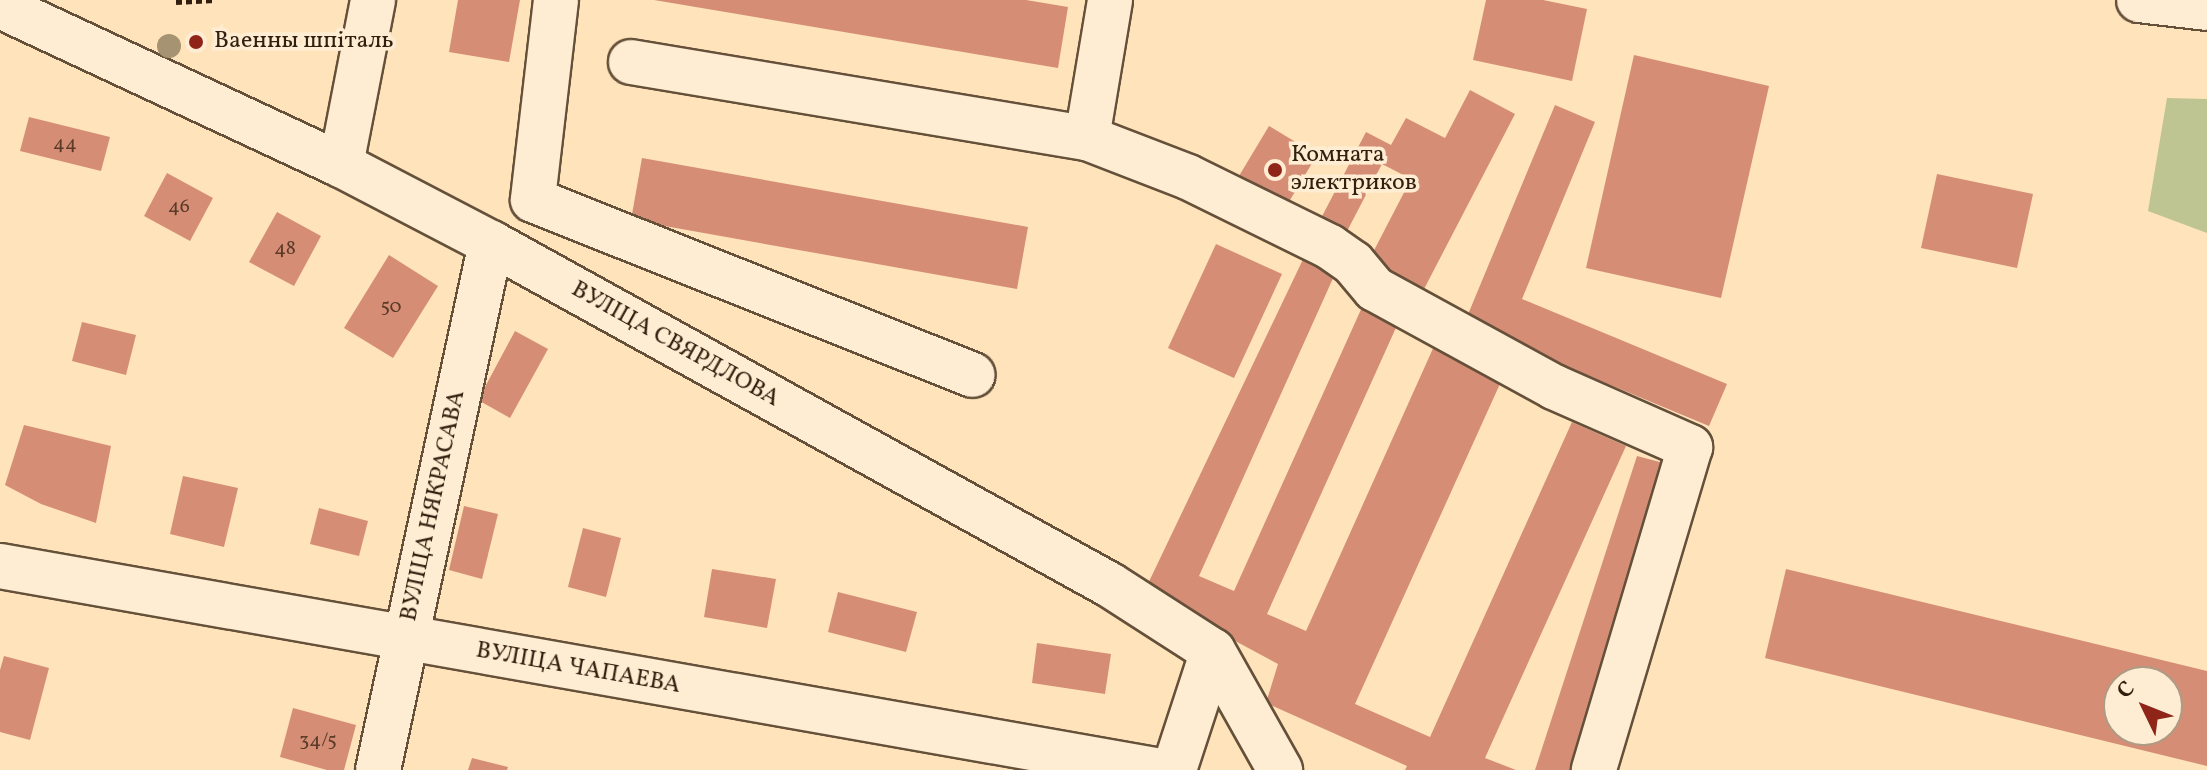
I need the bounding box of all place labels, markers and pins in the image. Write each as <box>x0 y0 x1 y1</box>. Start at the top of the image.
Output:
place label: Ваенны шпіталь <box>214 28 394 56</box>
marker: Ваенны шпіталь <box>185 31 207 53</box>
place label: Комната электриков <box>1291 142 1417 198</box>
marker: Комната электриков <box>1266 161 1284 179</box>

